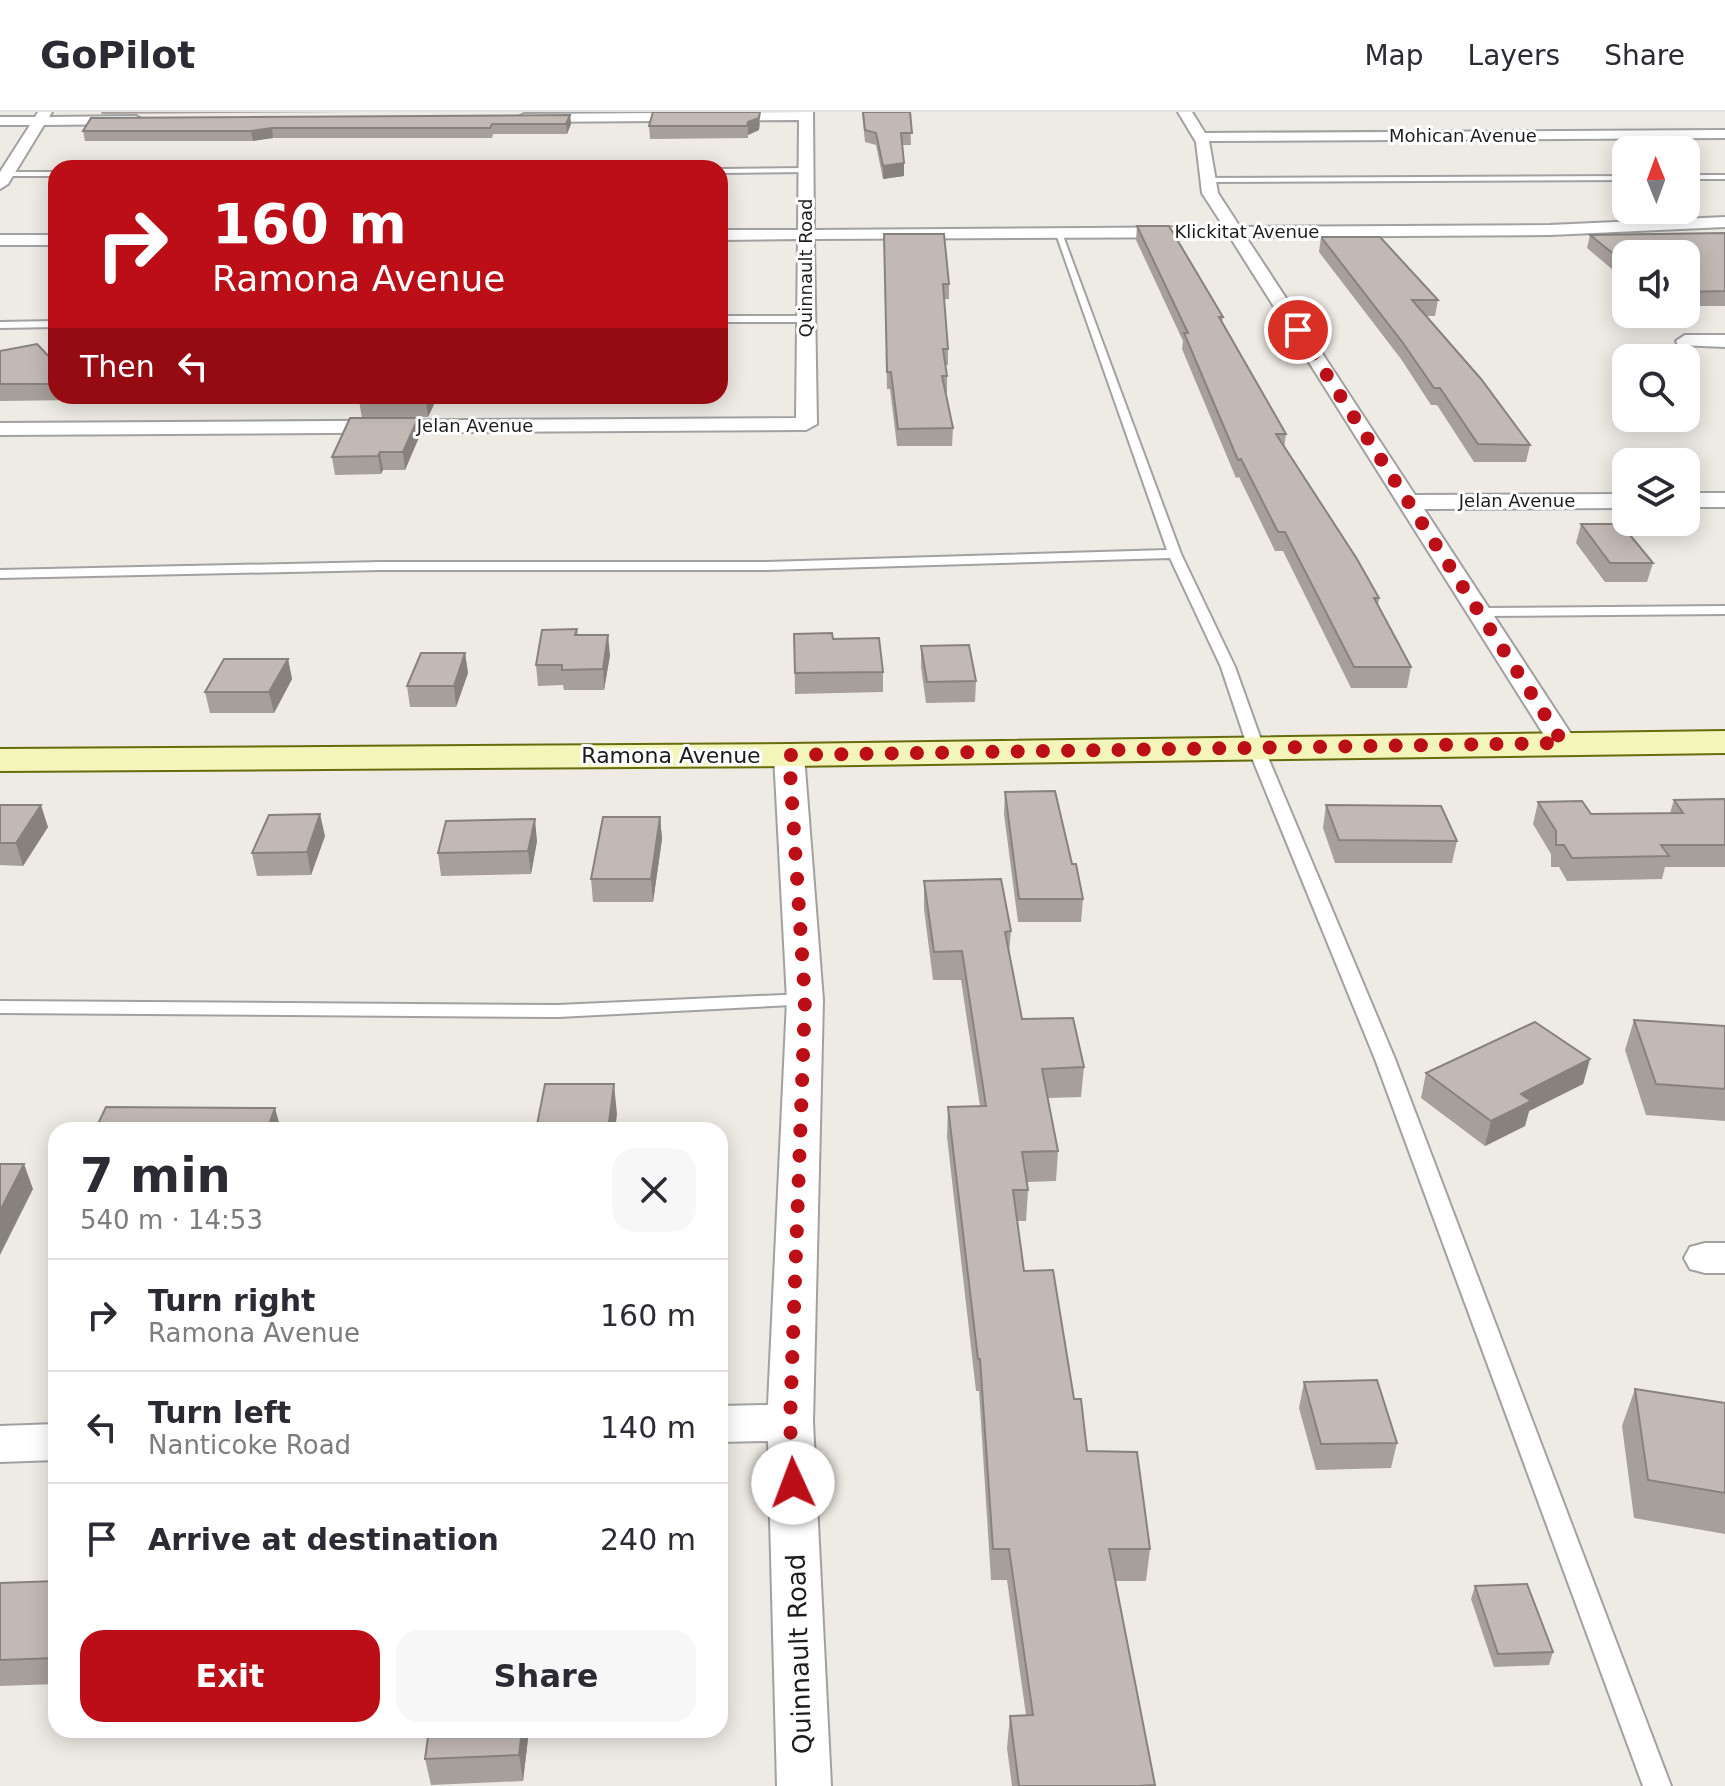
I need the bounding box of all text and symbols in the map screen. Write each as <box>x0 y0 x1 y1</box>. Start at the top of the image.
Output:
text: GoPilot <box>40 33 195 77</box>
text: Map <box>1364 39 1424 72</box>
text: Layers <box>1468 39 1560 72</box>
text: Share <box>1604 39 1685 72</box>
street label: Mohican Avenue <box>1389 125 1537 146</box>
north arrow <box>1612 136 1700 224</box>
map controls <box>1612 136 1700 536</box>
text: 160 m <box>212 191 407 256</box>
icon: right <box>80 192 184 296</box>
street label: Quinnault Road <box>795 199 816 337</box>
street label: Klickitat Avenue <box>1175 221 1319 242</box>
button: sound <box>1612 240 1700 328</box>
text: Ramona Avenue <box>212 258 505 299</box>
pin <box>1264 296 1332 364</box>
icon: arrive <box>1276 308 1320 352</box>
icon: left <box>171 344 215 388</box>
button: search <box>1612 344 1700 432</box>
text: Then <box>80 349 155 384</box>
street label: Jelan Avenue <box>416 415 533 436</box>
button: layers <box>1612 448 1700 536</box>
street label: Jelan Avenue <box>1458 490 1575 511</box>
street label: Ramona Avenue <box>581 743 761 768</box>
text: 7 min <box>80 1147 231 1203</box>
button: close <box>612 1148 696 1232</box>
text: 540 m · 14:53 <box>80 1205 263 1235</box>
text: Turn right <box>148 1283 315 1318</box>
icon: right <box>80 1293 124 1337</box>
text: 160 m <box>600 1298 696 1333</box>
text: Ramona Avenue <box>148 1318 360 1348</box>
text: Turn left <box>148 1395 291 1430</box>
icon: left <box>80 1405 124 1449</box>
text: 140 m <box>600 1410 696 1445</box>
text: Nanticoke Road <box>148 1430 351 1460</box>
position arrow <box>751 1441 835 1525</box>
icon: arrive <box>80 1517 124 1561</box>
text: Arrive at destination <box>148 1522 499 1557</box>
text: 240 m <box>600 1522 696 1557</box>
street label: Quinnault Road <box>781 1553 817 1755</box>
button: Exit <box>80 1630 380 1722</box>
button: Share <box>396 1630 696 1722</box>

